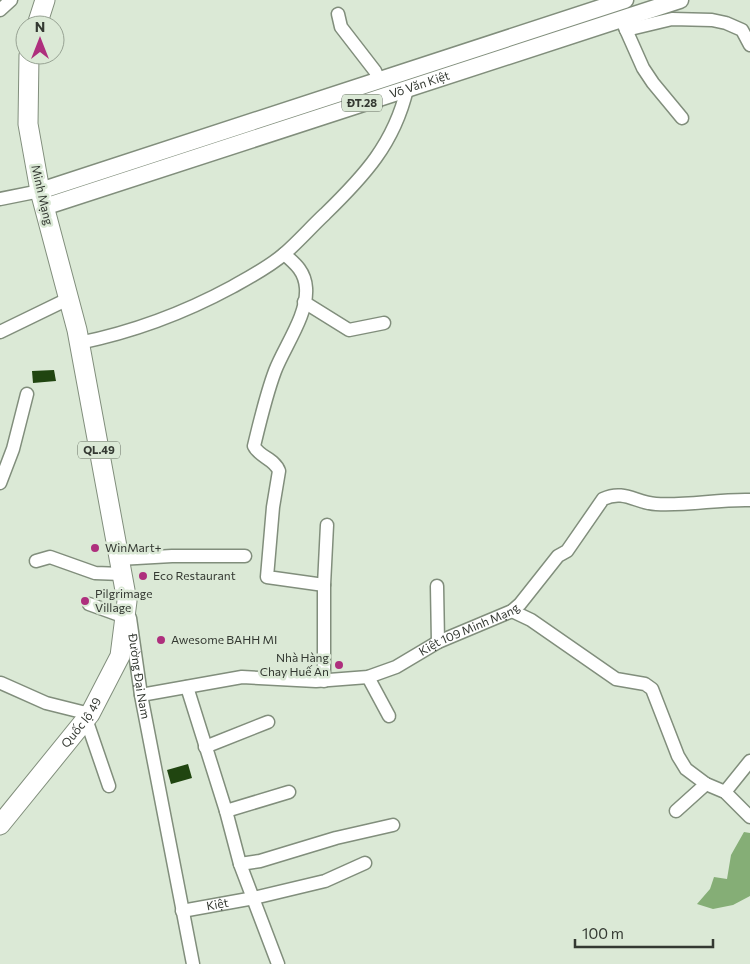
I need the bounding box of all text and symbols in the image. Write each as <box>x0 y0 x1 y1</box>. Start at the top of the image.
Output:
north arrow <box>15 15 65 65</box>
text: N <box>35 18 45 35</box>
street label: Võ Văn Kiệt <box>388 67 451 100</box>
road number: ĐT.28 <box>342 95 382 112</box>
street label: Minh Mạng <box>29 163 57 227</box>
road number: QL.49 <box>78 442 120 458</box>
place label: WinMart+ <box>105 540 162 554</box>
marker: WinMart+ <box>89 542 101 554</box>
place label: Eco Restaurant <box>153 568 236 582</box>
marker: Eco Restaurant <box>137 570 149 582</box>
place label: Pilgrimage Village <box>95 586 153 614</box>
marker: Pilgrimage Village <box>79 595 91 607</box>
street label: Kiệt 109 Minh Mạng <box>416 600 522 658</box>
street label: Đường Đại Nam <box>126 632 153 720</box>
place label: Awesome BAHH MI <box>171 632 277 646</box>
marker: Awesome BAHH MI <box>155 634 167 646</box>
place label: Nhà Hàng Chay Huế An <box>260 650 329 678</box>
marker: Nhà Hàng Chay Huế An <box>333 659 345 671</box>
street label: Quốc lộ 49 <box>58 695 103 750</box>
street label: Kiệt <box>205 895 230 912</box>
scale bar <box>575 916 712 948</box>
text: 100 m <box>582 924 624 942</box>

